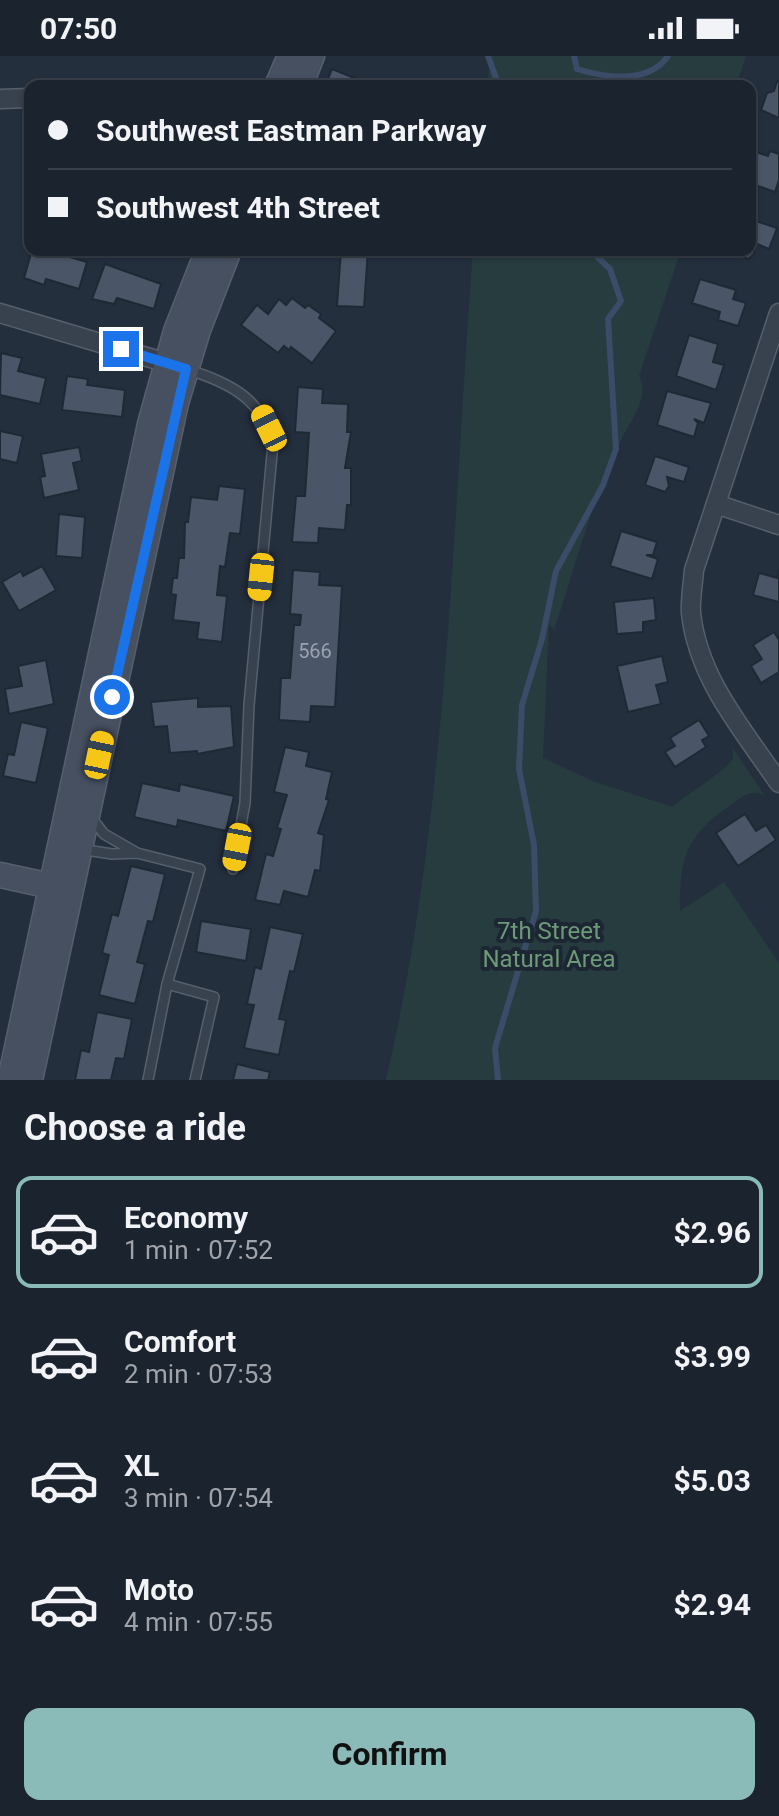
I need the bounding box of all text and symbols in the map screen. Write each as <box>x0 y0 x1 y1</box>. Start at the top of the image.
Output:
text: 07:50 <box>40 11 117 46</box>
text: Southwest Eastman Parkway <box>96 113 486 148</box>
text: Southwest 4th Street <box>96 190 380 225</box>
route end <box>103 331 139 367</box>
car <box>248 401 290 455</box>
car <box>247 552 275 602</box>
house number: 566 <box>298 639 332 663</box>
route start <box>94 679 130 715</box>
car <box>82 729 116 781</box>
car <box>221 821 253 873</box>
park label: 7th Street Natural Area <box>482 917 616 973</box>
text: Choose a ride <box>24 1107 246 1149</box>
icon: car <box>28 1196 100 1268</box>
text: Economy <box>124 1200 248 1235</box>
text: $2.96 <box>673 1215 751 1250</box>
text: 1 min · 07:52 <box>124 1235 273 1265</box>
icon: car <box>28 1320 100 1392</box>
text: Comfort <box>124 1324 236 1359</box>
text: $3.99 <box>673 1339 751 1374</box>
text: 2 min · 07:53 <box>124 1359 273 1389</box>
icon: car <box>28 1444 100 1516</box>
text: XL <box>124 1448 159 1483</box>
text: $5.03 <box>673 1463 751 1498</box>
text: 3 min · 07:54 <box>124 1483 273 1513</box>
icon: car <box>28 1568 100 1640</box>
text: Moto <box>124 1572 194 1607</box>
text: $2.94 <box>673 1587 751 1622</box>
text: 4 min · 07:55 <box>124 1607 273 1637</box>
button: Confirm <box>24 1708 755 1800</box>

